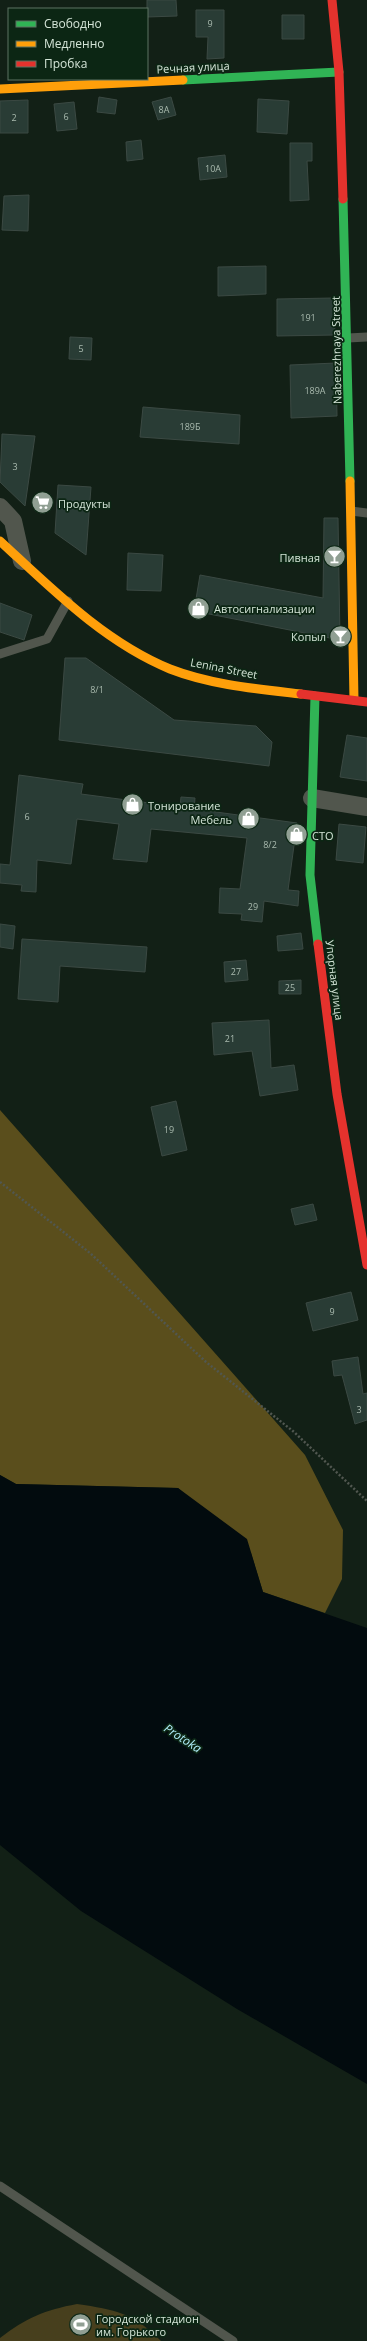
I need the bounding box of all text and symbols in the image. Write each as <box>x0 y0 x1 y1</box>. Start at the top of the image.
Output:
legend <box>8 8 148 80</box>
text: Свободно <box>44 15 102 32</box>
house number: 9 <box>207 17 213 30</box>
text: Медленно <box>44 35 104 52</box>
text: Пробка <box>44 55 87 72</box>
street label: Речная улица <box>156 58 230 76</box>
house number: 8А <box>159 103 170 116</box>
house number: 6 <box>63 110 69 123</box>
house number: 2 <box>11 111 17 124</box>
house number: 10А <box>205 162 221 175</box>
street label: Naberezhnaya Street <box>328 296 344 404</box>
house number: 191 <box>300 311 316 324</box>
house number: 5 <box>78 342 84 355</box>
house number: 189А <box>304 384 326 397</box>
house number: 189Б <box>180 420 201 433</box>
house number: 3 <box>12 460 18 473</box>
supermarket icon: Продукты <box>29 490 55 516</box>
place label: Продукты <box>58 496 111 511</box>
bar icon: Пивная <box>322 544 348 570</box>
place label: Пивная <box>280 550 320 565</box>
shop icon: Автосигнализации <box>185 595 211 621</box>
place label: Автосигнализации <box>214 601 315 616</box>
bar icon: Копыл <box>328 623 354 649</box>
place label: Копыл <box>291 629 326 644</box>
street label: Lenina Street <box>189 654 259 682</box>
house number: 8/1 <box>90 683 104 696</box>
shop icon: Тонирование <box>119 792 145 818</box>
place label: Тонирование <box>148 798 221 813</box>
shop icon: Мебель <box>235 806 261 832</box>
house number: 6 <box>24 810 30 823</box>
place label: Мебель <box>190 812 232 827</box>
shop icon: СТО <box>284 822 310 848</box>
place label: СТО <box>312 828 334 843</box>
house number: 8/2 <box>263 838 277 851</box>
house number: 29 <box>248 900 258 913</box>
street label: Упорная улица <box>323 939 347 1021</box>
house number: 27 <box>231 965 241 978</box>
house number: 25 <box>285 981 295 994</box>
house number: 21 <box>225 1032 235 1045</box>
house number: 19 <box>164 1123 174 1136</box>
house number: 9 <box>329 1305 335 1318</box>
house number: 3 <box>356 1403 362 1416</box>
water label: Protoka <box>161 1720 205 1757</box>
sports icon: Городской cтадион им. Горького <box>67 2311 93 2337</box>
place label: Городской cтадион им. Горького <box>96 2311 199 2339</box>

